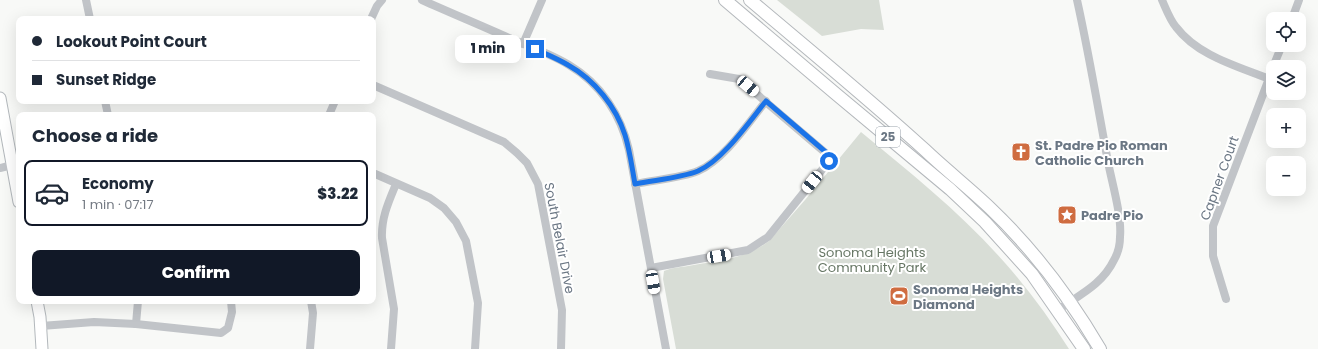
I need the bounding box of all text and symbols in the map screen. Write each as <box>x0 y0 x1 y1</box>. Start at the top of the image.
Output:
map controls <box>1266 12 1306 196</box>
button: locate <box>1266 12 1306 52</box>
text: Lookout Point Court <box>56 31 207 52</box>
callout: 1 min <box>455 35 521 63</box>
text: 1 min <box>471 39 505 58</box>
route end <box>526 40 544 58</box>
button: layers <box>1266 60 1306 100</box>
text: Sunset Ridge <box>56 69 156 90</box>
car <box>735 74 761 98</box>
button: + <box>1266 108 1306 148</box>
text: Choose a ride <box>32 123 158 148</box>
road number: 25 <box>876 127 900 147</box>
street label: Capner Court <box>1195 133 1244 223</box>
place label: St. Padre Pio Roman Catholic Church <box>1035 136 1168 170</box>
church icon: St. Padre Pio Roman Catholic Church <box>1010 141 1032 163</box>
route start <box>820 152 838 170</box>
button: − <box>1266 156 1306 196</box>
car <box>800 169 824 195</box>
text: Economy <box>82 173 154 194</box>
icon: car <box>34 175 70 211</box>
street label: South Belair Drive <box>539 181 580 295</box>
text: $3.22 <box>317 183 358 204</box>
text: 1 min · 07:17 <box>82 195 154 214</box>
place icon: Padre Pio <box>1056 204 1078 226</box>
place label: Padre Pio <box>1081 206 1143 225</box>
park label: Sonoma Heights Community Park <box>818 243 926 277</box>
car <box>706 248 732 264</box>
button: Confirm <box>32 250 360 296</box>
car <box>645 269 661 295</box>
place label: Sonoma Heights Diamond <box>913 280 1023 314</box>
sports icon: Sonoma Heights Diamond <box>888 285 910 307</box>

